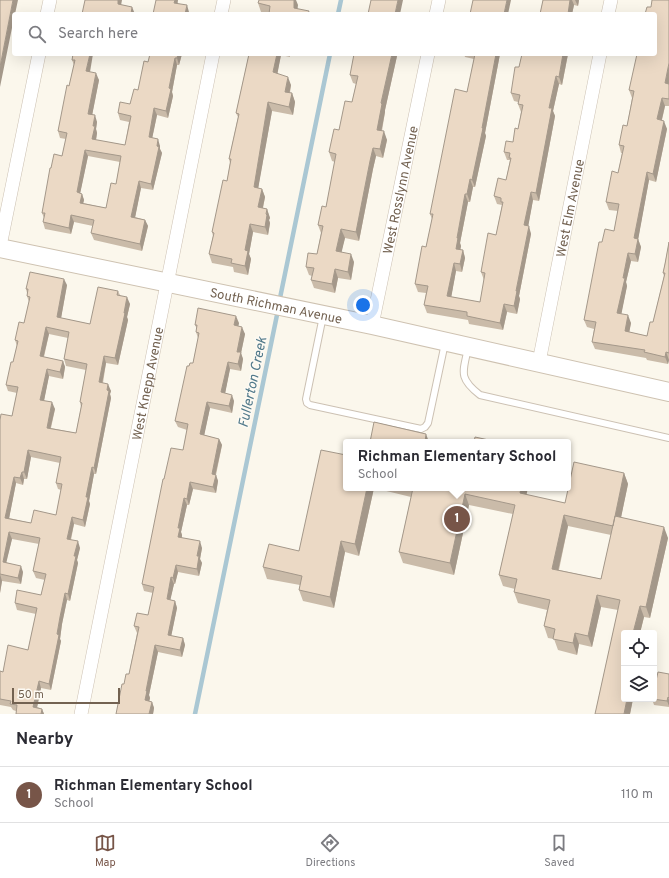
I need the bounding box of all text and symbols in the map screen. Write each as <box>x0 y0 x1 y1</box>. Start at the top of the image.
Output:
search box <box>12 12 657 56</box>
icon: search <box>26 23 48 45</box>
text: Search here <box>58 25 138 44</box>
street label: West Rosslynn Avenue <box>381 125 423 256</box>
street label: West Elm Avenue <box>554 158 589 259</box>
street label: South Richman Avenue <box>208 286 343 329</box>
your location <box>353 295 373 315</box>
street label: West Knepp Avenue <box>130 326 168 442</box>
water label: Fullerton Creek <box>236 334 272 429</box>
popup <box>343 439 571 491</box>
text: Richman Elementary School <box>358 448 556 467</box>
text: School <box>358 467 397 483</box>
pin: 1 <box>444 504 470 534</box>
map controls <box>621 630 657 702</box>
button: locate <box>621 630 657 666</box>
button: layers <box>621 666 657 702</box>
scale bar <box>12 686 120 705</box>
text: 50 m <box>18 688 44 702</box>
text: Nearby <box>16 729 73 751</box>
text: Richman Elementary School <box>54 777 253 796</box>
text: 1 <box>26 787 32 803</box>
text: 110 m <box>621 787 653 803</box>
text: School <box>54 796 94 812</box>
tab: Map <box>94 832 116 870</box>
tab: Directions <box>305 832 355 870</box>
tab: Saved <box>544 832 575 870</box>

